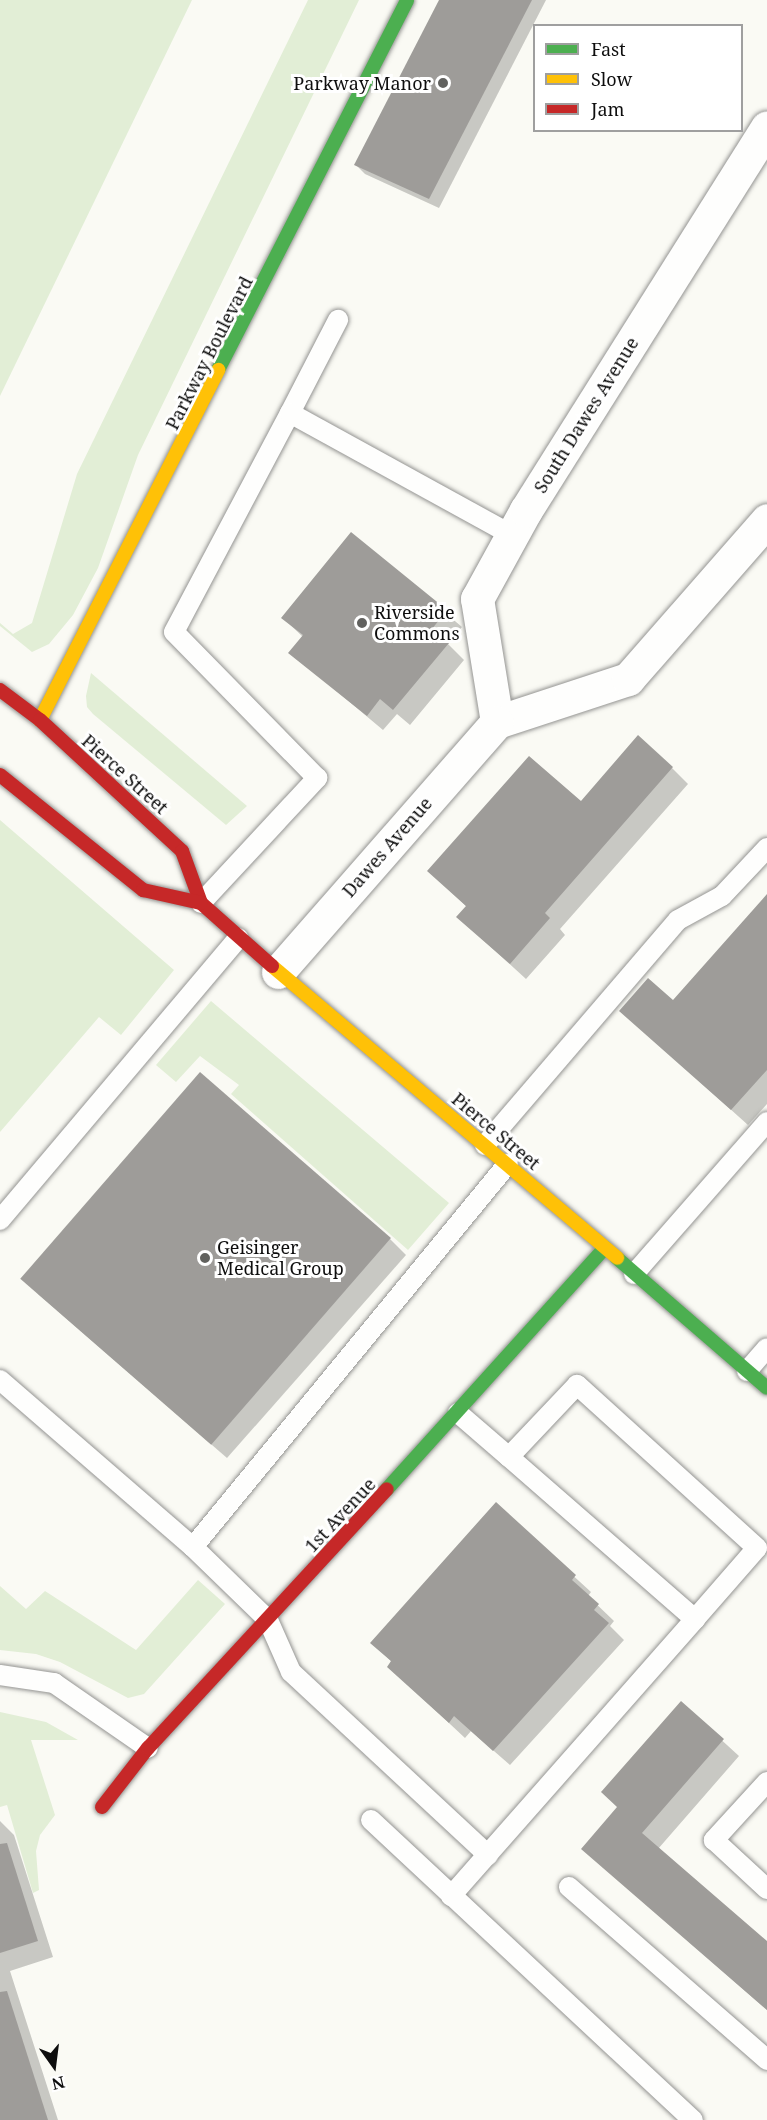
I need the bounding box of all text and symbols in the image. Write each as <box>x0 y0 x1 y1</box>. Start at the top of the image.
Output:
legend <box>533 24 743 132</box>
text: Fast <box>591 37 626 61</box>
text: Slow <box>591 67 632 91</box>
place label: Parkway Manor <box>293 72 431 94</box>
marker: Parkway Manor <box>436 76 450 90</box>
text: Jam <box>591 97 625 121</box>
street label: Parkway Boulevard <box>161 273 257 433</box>
street label: South Dawes Avenue <box>529 333 643 497</box>
place label: Riverside Commons <box>374 602 460 644</box>
marker: Riverside Commons <box>355 616 369 630</box>
street label: Pierce Street <box>78 730 172 818</box>
street label: Dawes Avenue <box>338 793 436 901</box>
street label: Pierce Street <box>448 1088 544 1174</box>
place label: Geisinger Medical Group <box>217 1237 344 1280</box>
marker: Geisinger Medical Group <box>198 1251 212 1265</box>
street label: 1st Avenue <box>300 1473 380 1557</box>
north arrow <box>24 2036 84 2096</box>
text: N <box>50 2071 67 2096</box>

